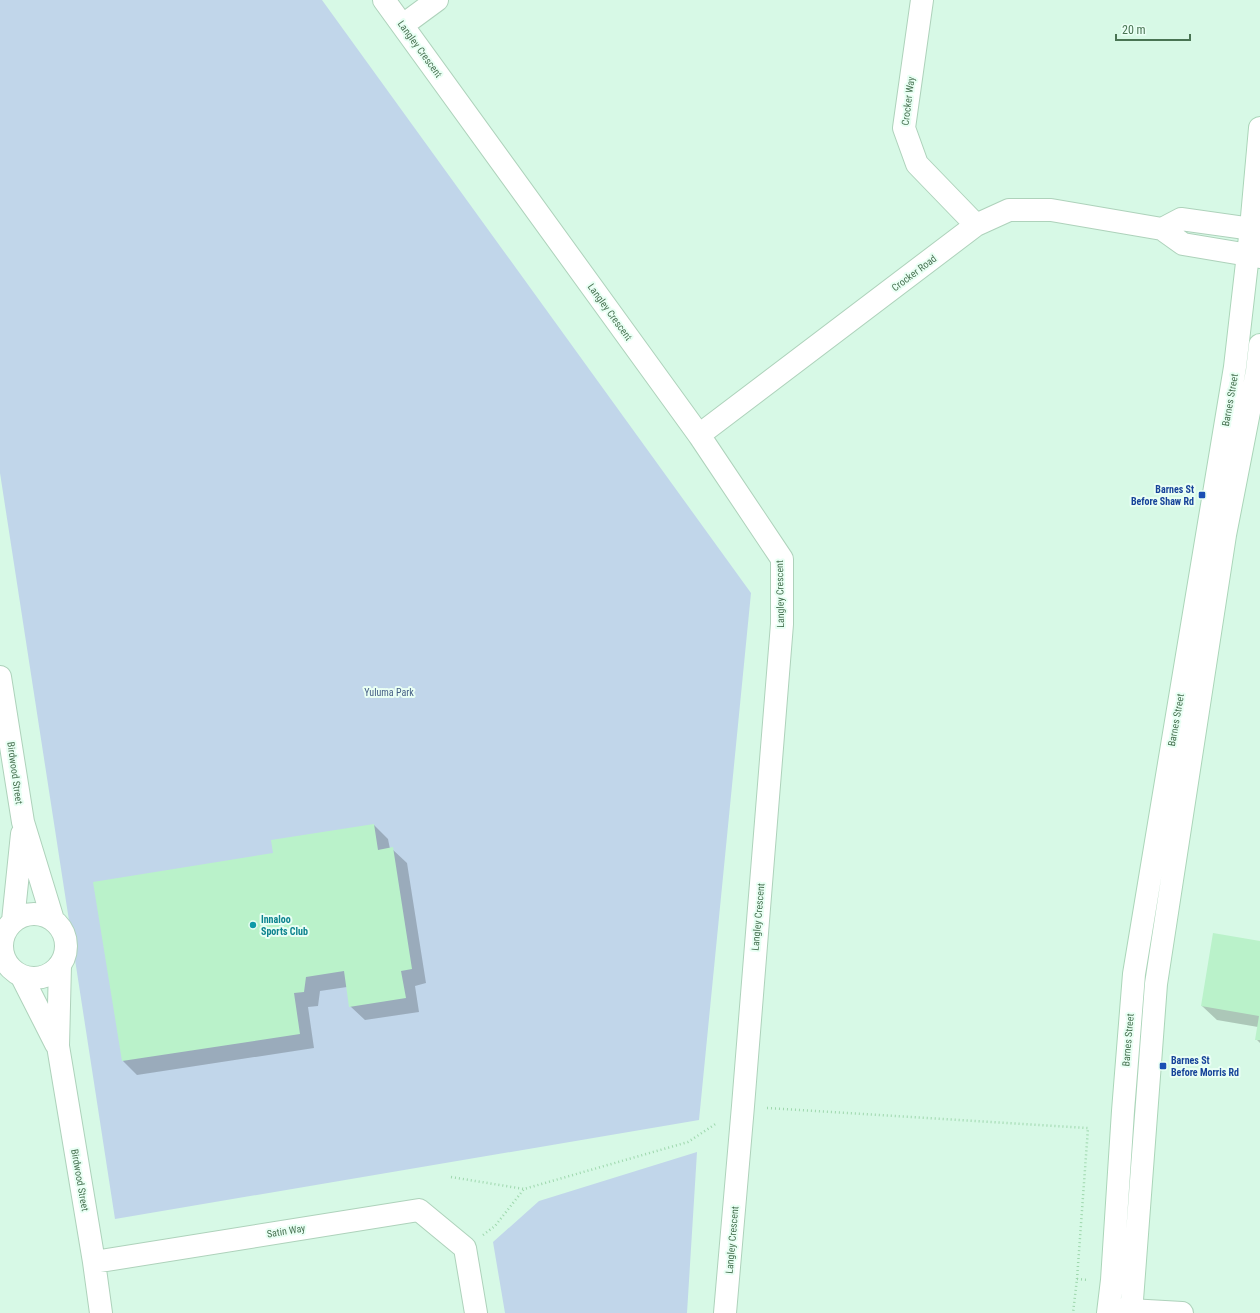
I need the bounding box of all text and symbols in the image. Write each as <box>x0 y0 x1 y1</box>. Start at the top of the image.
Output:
scale bar <box>1116 16 1190 42</box>
street label: Langley Crescent <box>396 18 444 80</box>
text: 20 m <box>1122 23 1146 37</box>
street label: Crocker Way <box>900 76 916 126</box>
street label: Crocker Road <box>890 253 938 293</box>
street label: Langley Crescent <box>586 281 634 343</box>
street label: Barnes Street <box>1220 373 1240 427</box>
place label: Barnes St Before Shaw Rd <box>1131 484 1194 507</box>
marker: Barnes St Before Shaw Rd <box>1197 490 1207 500</box>
street label: Langley Crescent <box>774 560 786 628</box>
park label: Yuluma Park <box>364 687 414 698</box>
street label: Barnes Street <box>1166 693 1186 747</box>
street label: Birdwood Street <box>5 741 25 805</box>
street label: Langley Crescent <box>750 883 766 951</box>
place label: Innaloo Sports Club <box>261 914 308 937</box>
marker: Innaloo Sports Club <box>248 920 258 930</box>
street label: Barnes Street <box>1120 1013 1136 1067</box>
place label: Barnes St Before Morris Rd <box>1171 1055 1239 1078</box>
marker: Barnes St Before Morris Rd <box>1158 1061 1168 1071</box>
street label: Birdwood Street <box>69 1148 91 1212</box>
street label: Langley Crescent <box>724 1206 740 1274</box>
street label: Satin Way <box>266 1223 306 1239</box>

